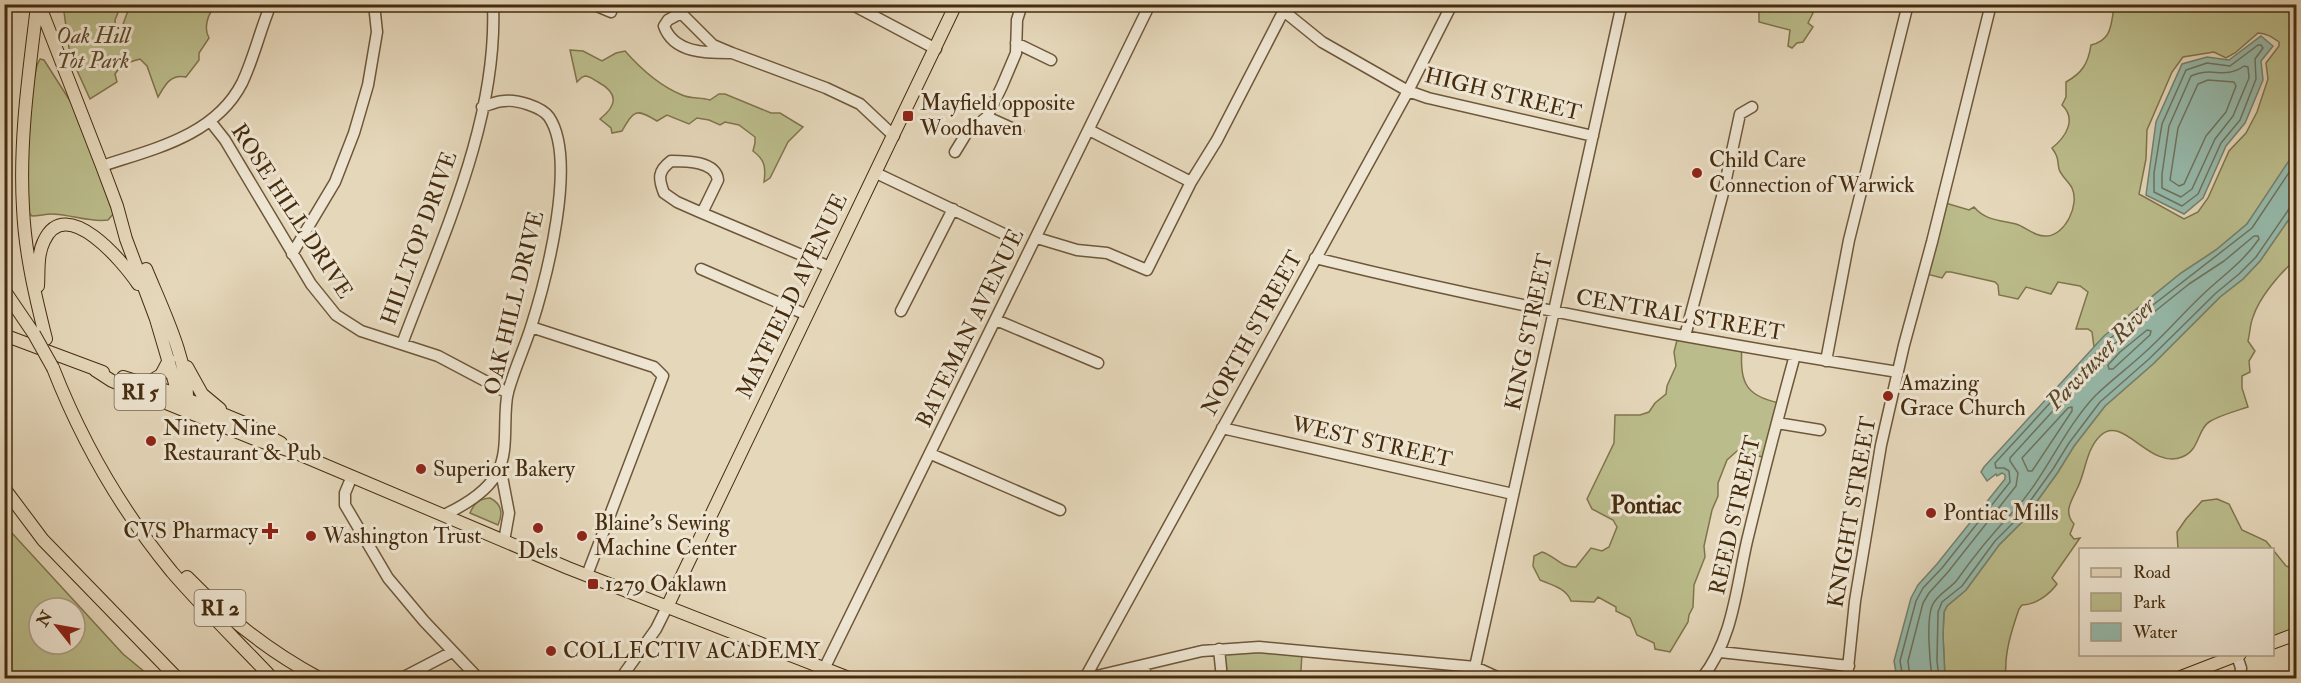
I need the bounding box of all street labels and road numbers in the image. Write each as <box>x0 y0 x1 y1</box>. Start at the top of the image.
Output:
street label: HIGH STREET <box>1422 61 1585 127</box>
street label: ROSE HILL DRIVE <box>225 118 359 304</box>
street label: HILLTOP DRIVE <box>375 147 463 329</box>
street label: MAYFIELD AVENUE <box>730 189 854 403</box>
street label: OAK HILL DRIVE <box>478 208 550 398</box>
street label: BATEMAN AVENUE <box>910 224 1030 432</box>
street label: NORTH STREET <box>1195 245 1309 420</box>
street label: KING STREET <box>1499 251 1559 413</box>
street label: CENTRAL STREET <box>1574 283 1787 347</box>
road number: RI 5 <box>114 374 166 410</box>
street label: WEST STREET <box>1288 410 1456 474</box>
street label: KNIGHT STREET <box>1821 414 1883 610</box>
street label: REED STREET <box>1703 432 1767 597</box>
road number: RI 2 <box>194 590 246 626</box>

